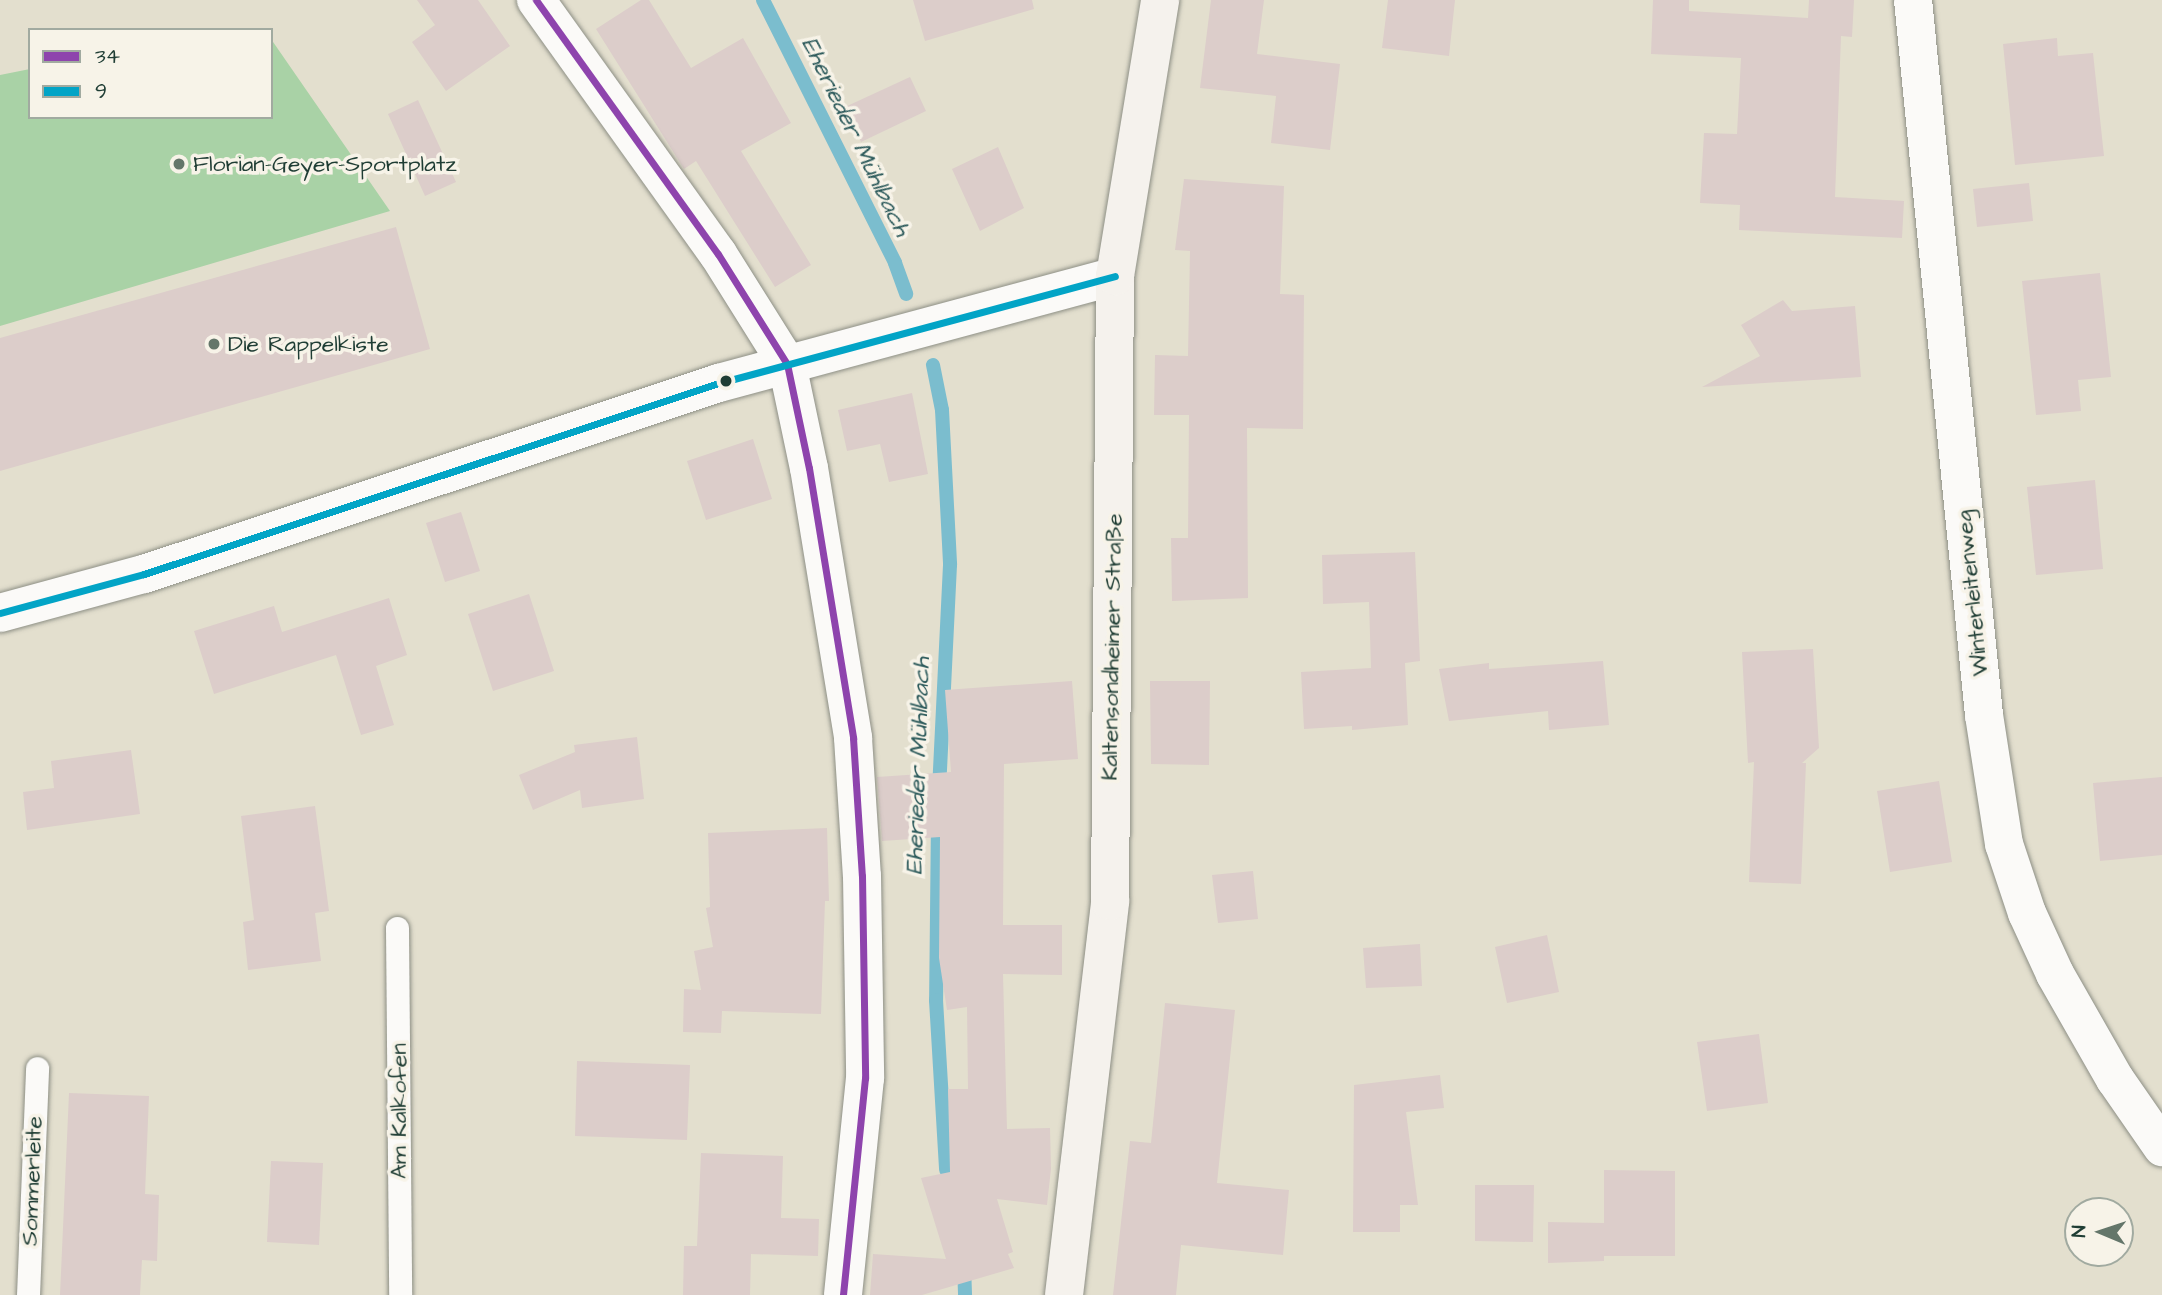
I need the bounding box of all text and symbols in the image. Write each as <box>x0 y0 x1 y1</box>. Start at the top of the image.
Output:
legend <box>28 28 273 119</box>
water label: Eherieder Mühlbach <box>794 33 916 241</box>
text: 34 <box>95 42 120 71</box>
text: 9 <box>95 77 107 106</box>
place label: Florian-Geyer-Sportplatz <box>193 150 457 178</box>
marker: Florian-Geyer-Sportplatz <box>171 156 187 172</box>
place label: Die Rappelkiste <box>228 330 389 358</box>
marker: Die Rappelkiste <box>206 336 222 352</box>
unlabelled marker <box>719 374 733 388</box>
street label: Winterleitenweg <box>1950 509 1994 677</box>
street label: Kaltensondheimer Straße <box>1096 513 1128 781</box>
water label: Eherieder Mühlbach <box>901 657 937 875</box>
street label: Am Kalkofen <box>385 1043 413 1179</box>
street label: Sommerleite <box>16 1116 48 1246</box>
north arrow <box>2064 1197 2134 1267</box>
text: N <box>2066 1225 2093 1238</box>

